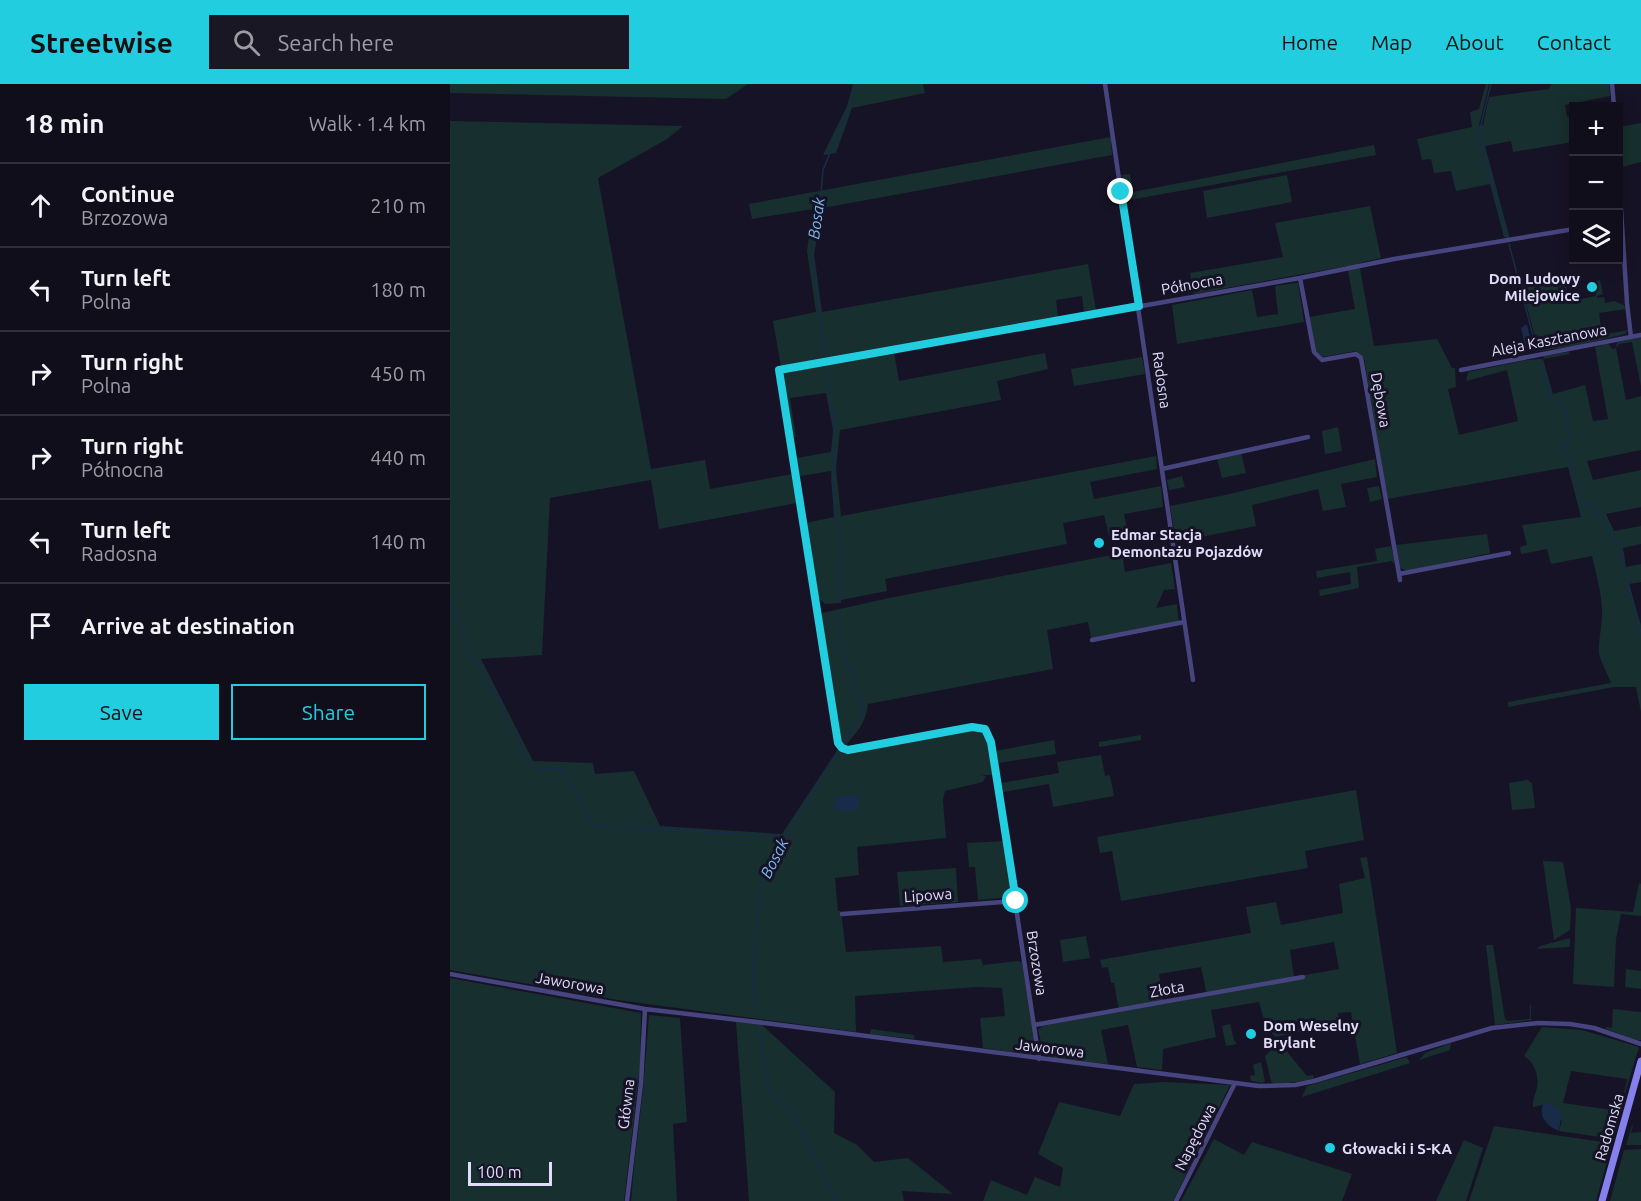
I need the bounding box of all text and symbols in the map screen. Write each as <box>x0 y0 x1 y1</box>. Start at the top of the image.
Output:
search box <box>209 15 629 69</box>
icon: search <box>230 26 263 59</box>
text: Streetwise <box>30 27 173 58</box>
text: Search here <box>278 30 394 55</box>
text: Home <box>1281 30 1338 54</box>
text: Map <box>1371 30 1412 54</box>
text: About <box>1445 30 1504 54</box>
text: Contact <box>1537 30 1611 54</box>
map controls <box>1569 102 1623 264</box>
button: + <box>1569 102 1623 156</box>
text: 18 min <box>24 109 104 138</box>
text: Walk · 1.4 km <box>309 112 426 135</box>
button: − <box>1569 156 1623 210</box>
route end <box>1107 178 1133 204</box>
text: Continue <box>81 181 175 206</box>
icon: ahead <box>24 189 57 222</box>
text: 210 m <box>370 194 426 217</box>
water label: Bosak <box>804 195 828 240</box>
text: Brzozowa <box>81 206 168 229</box>
button: layers <box>1569 210 1623 264</box>
text: Turn left <box>81 265 171 290</box>
street label: Północna <box>1160 270 1224 298</box>
place label: Dom Ludowy Milejowice <box>1489 270 1580 304</box>
icon: left <box>24 273 57 306</box>
text: 180 m <box>370 278 426 301</box>
marker: Dom Ludowy Milejowice <box>1585 280 1599 294</box>
text: Polna <box>81 290 131 313</box>
street label: Aleja Kasztanowa <box>1490 320 1608 360</box>
text: Turn right <box>81 349 183 374</box>
street label: Radosna <box>1150 350 1174 410</box>
icon: right <box>24 357 57 390</box>
text: 450 m <box>370 362 426 385</box>
street label: Dębowa <box>1368 371 1394 429</box>
text: Polna <box>81 374 131 397</box>
text: Turn right <box>81 433 183 458</box>
icon: right <box>24 441 57 474</box>
text: 440 m <box>370 446 426 469</box>
text: Północna <box>81 458 164 481</box>
text: Turn left <box>81 517 171 542</box>
icon: left <box>24 525 57 558</box>
place label: Edmar Stacja Demontażu Pojazdów <box>1111 526 1263 560</box>
text: 140 m <box>370 530 426 553</box>
marker: Edmar Stacja Demontażu Pojazdów <box>1092 536 1106 550</box>
text: Radosna <box>81 542 157 565</box>
icon: arrive <box>24 609 57 642</box>
text: Arrive at destination <box>81 613 295 638</box>
button: Save <box>24 684 219 740</box>
button: Share <box>231 684 426 740</box>
water label: Bosak <box>756 834 792 881</box>
street label: Lipowa <box>903 885 953 905</box>
route start <box>1002 887 1028 913</box>
street label: Brzozowa <box>1023 929 1051 997</box>
street label: Jaworowa <box>534 969 606 997</box>
street label: Złota <box>1148 978 1186 1000</box>
place label: Dom Weselny Brylant <box>1263 1017 1359 1051</box>
marker: Dom Weselny Brylant <box>1244 1027 1258 1041</box>
street label: Jaworowa <box>1015 1035 1085 1061</box>
street label: Główna <box>614 1078 638 1130</box>
street label: Radomska <box>1591 1091 1627 1163</box>
street label: Napędowa <box>1171 1101 1219 1173</box>
place label: Głowacki i S-KA <box>1342 1140 1452 1157</box>
marker: Głowacki i S-KA <box>1323 1141 1337 1155</box>
scale bar <box>468 1159 552 1186</box>
text: 100 m <box>477 1163 522 1181</box>

